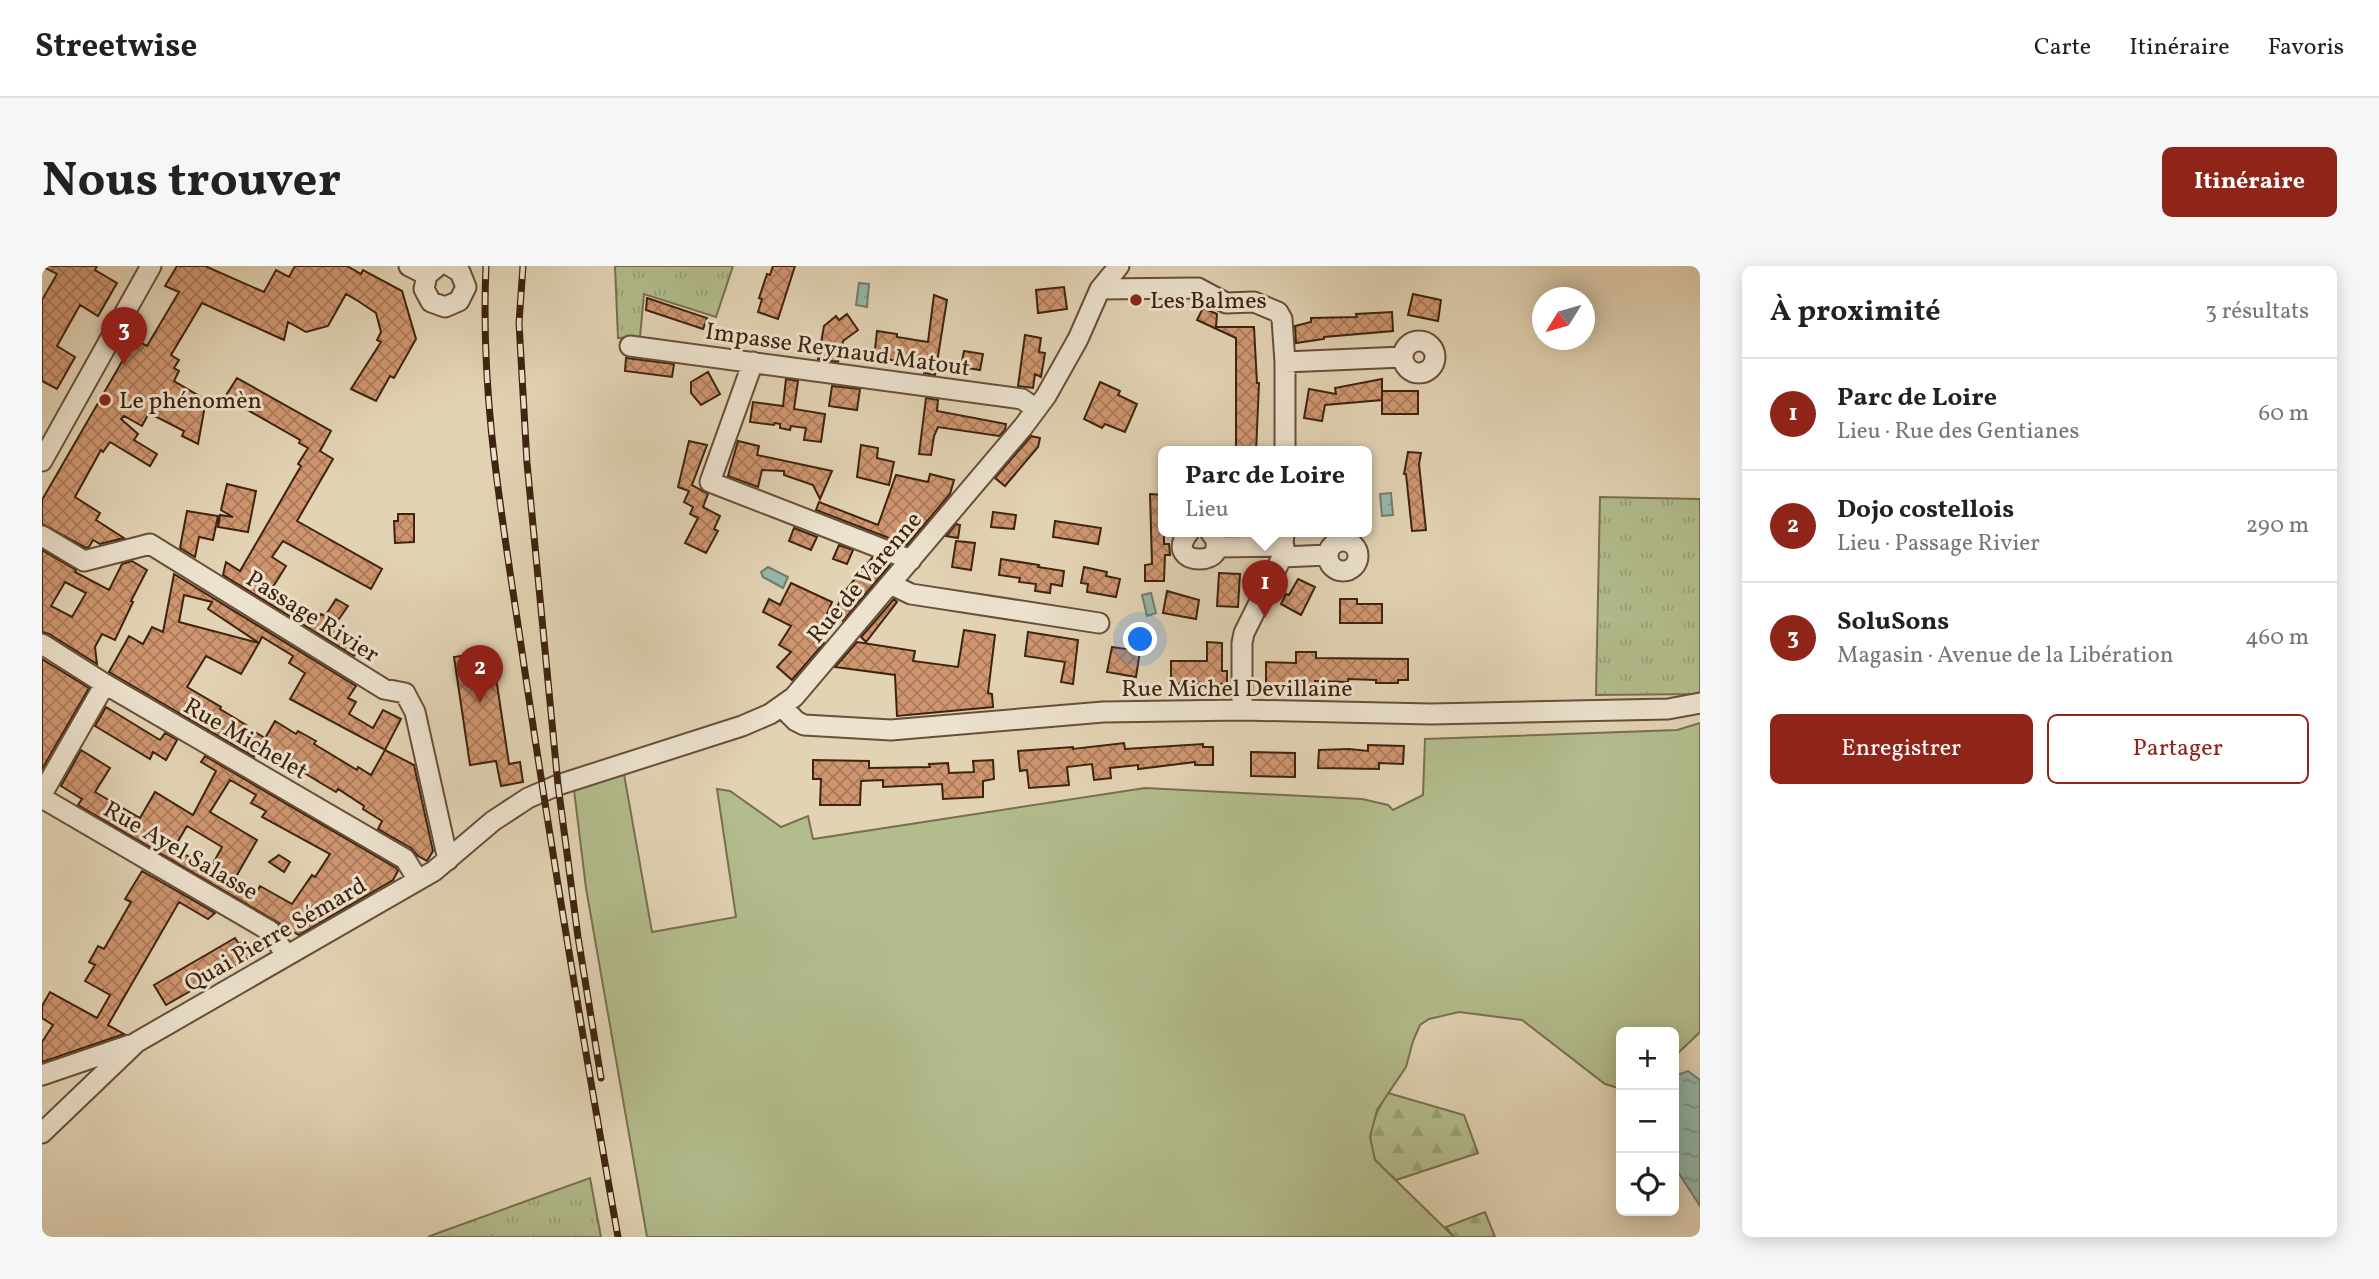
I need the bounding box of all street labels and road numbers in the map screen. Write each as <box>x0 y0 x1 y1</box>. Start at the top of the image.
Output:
street label: Impasse Reynaud Matout <box>703 316 972 386</box>
street label: Rue de Varenne <box>800 505 931 652</box>
street label: Passage Rivier <box>239 563 385 672</box>
street label: Rue Michel Devillaine <box>1121 673 1353 707</box>
street label: Rue Michelet <box>177 690 313 789</box>
street label: Rue Ayel Salasse <box>96 794 264 910</box>
street label: Quai Pierre Sémard <box>179 870 373 1002</box>

